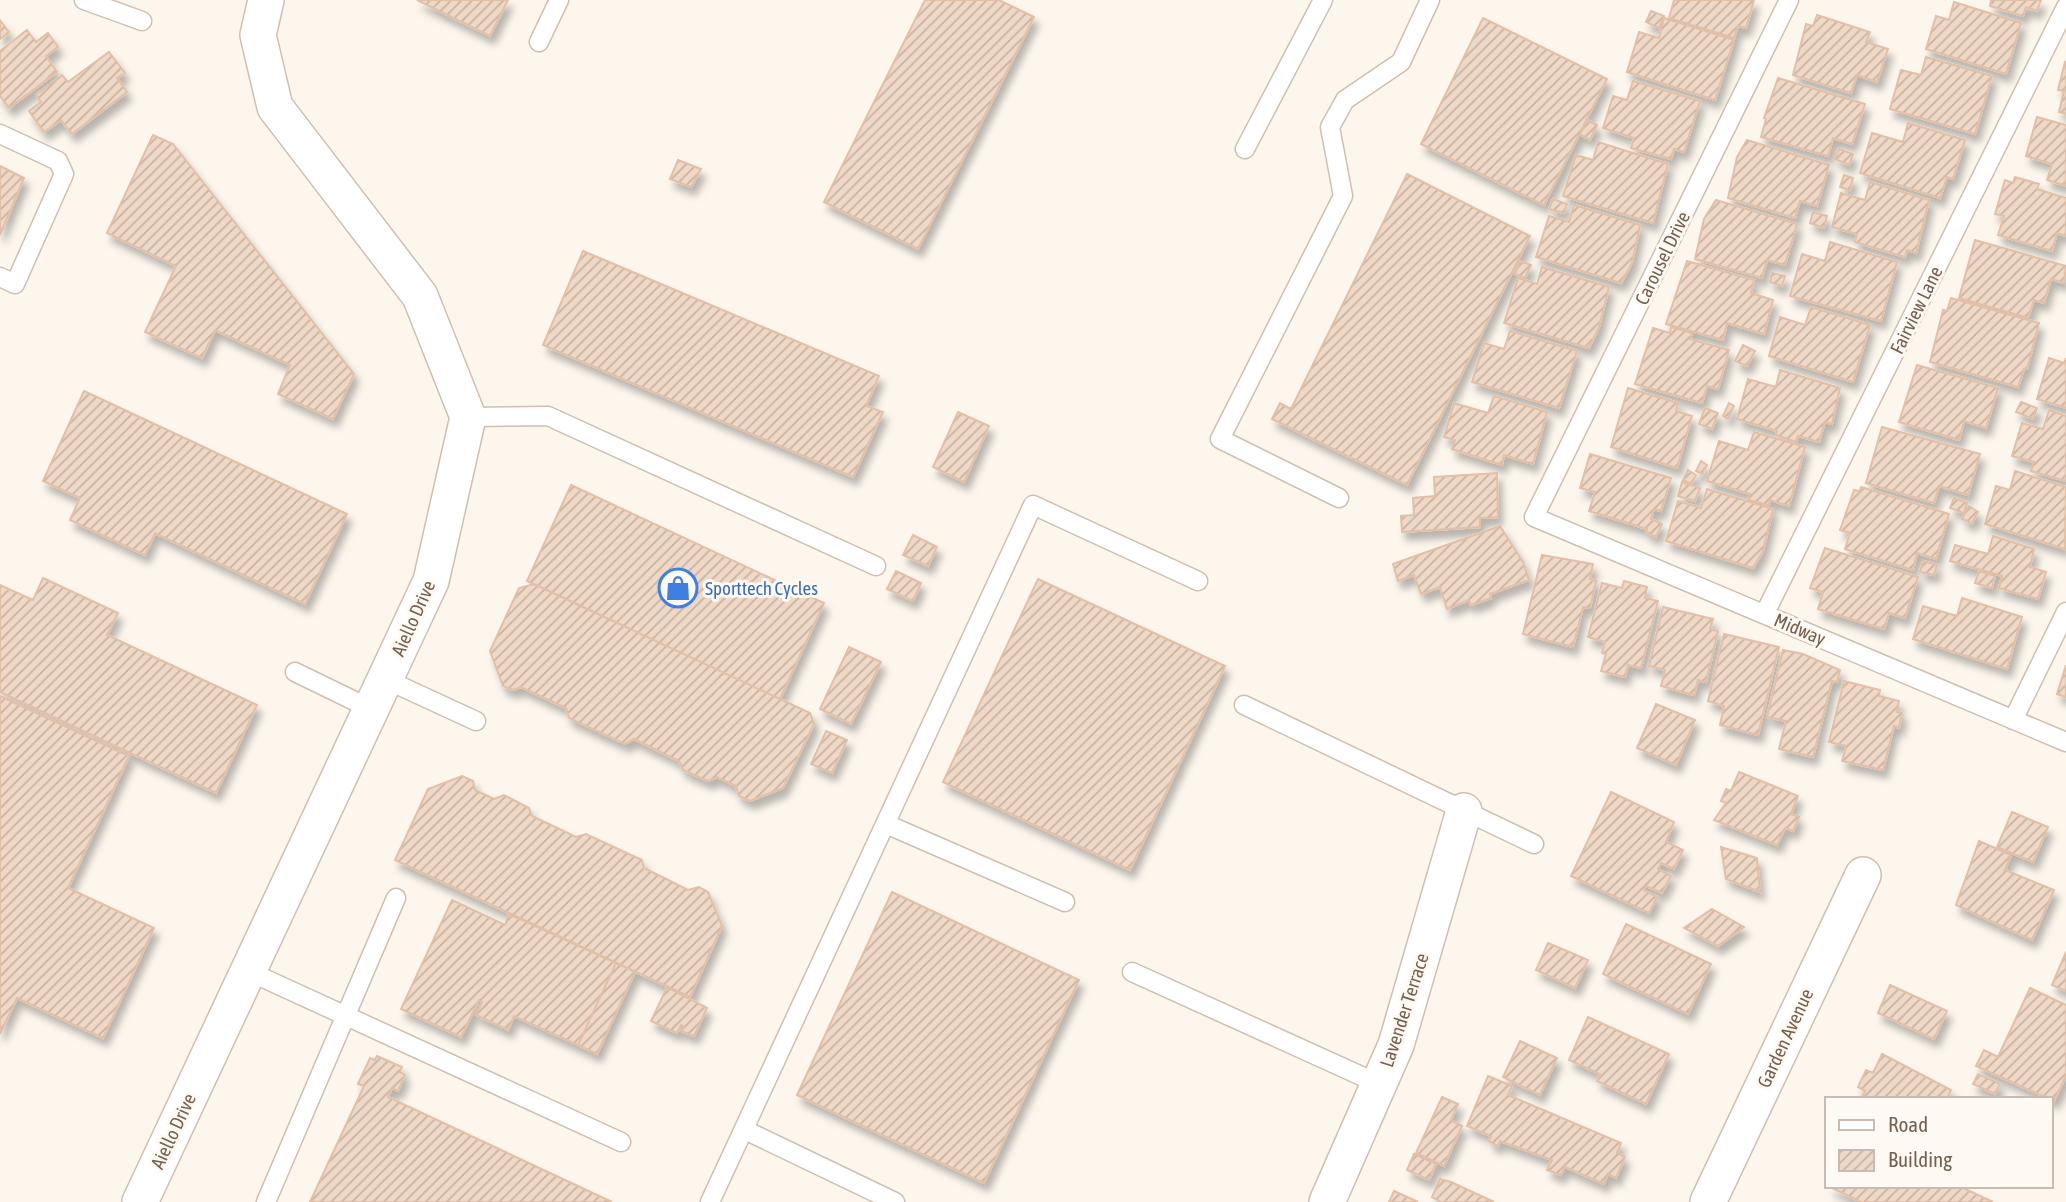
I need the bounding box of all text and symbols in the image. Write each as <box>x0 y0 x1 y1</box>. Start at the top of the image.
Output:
street label: Carousel Drive <box>1630 208 1694 308</box>
street label: Fairview Lane <box>1885 263 1947 357</box>
shop icon: Sporttech Cycles <box>657 567 699 609</box>
street label: Aiello Drive <box>387 577 439 659</box>
place label: Sporttech Cycles <box>705 577 818 599</box>
street label: Midway <box>1771 608 1829 650</box>
street label: Lavender Terrace <box>1375 950 1433 1070</box>
street label: Garden Avenue <box>1753 985 1817 1091</box>
street label: Aiello Drive <box>146 1090 200 1172</box>
legend <box>1825 1097 2052 1188</box>
text: Road <box>1888 1112 1928 1136</box>
text: Building <box>1888 1147 1952 1171</box>

